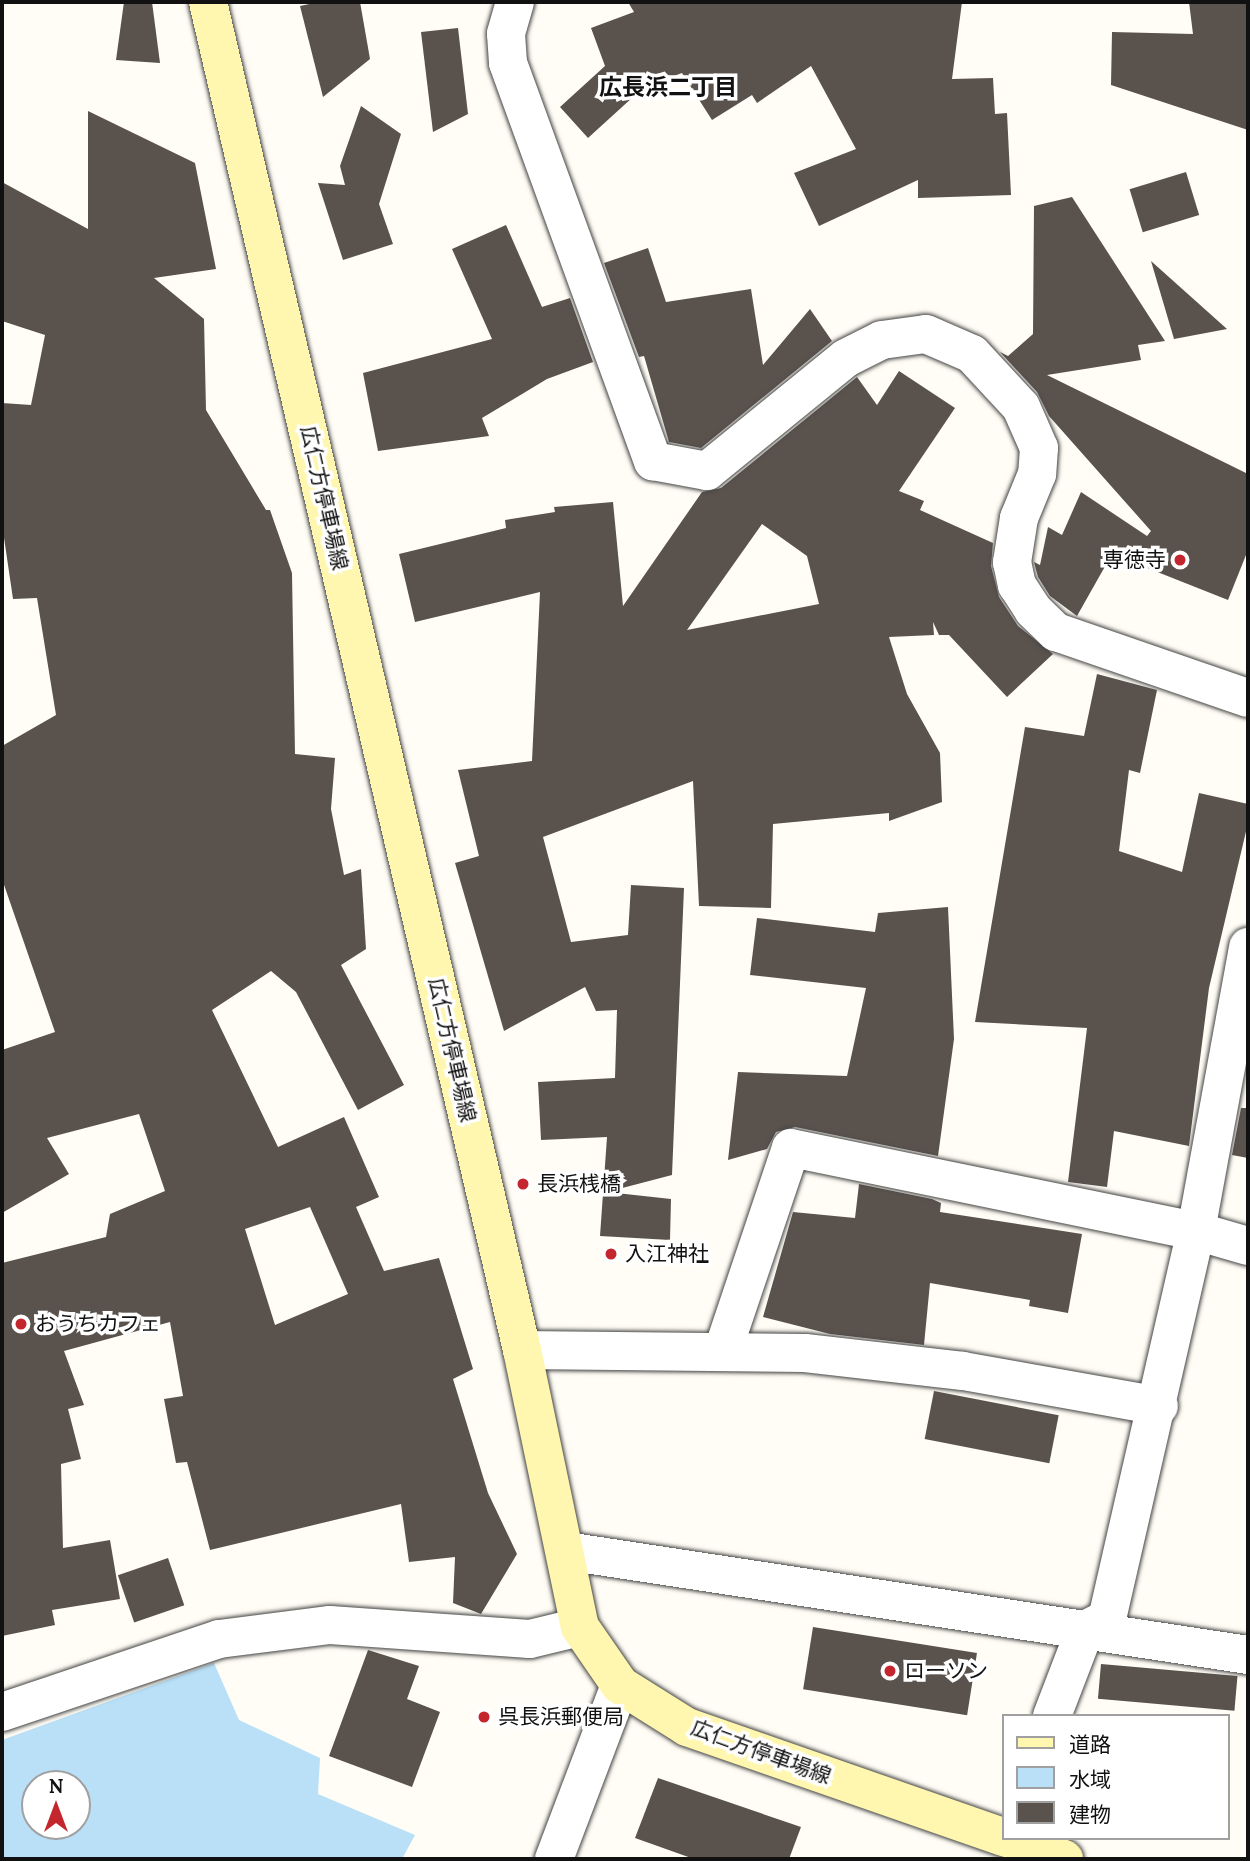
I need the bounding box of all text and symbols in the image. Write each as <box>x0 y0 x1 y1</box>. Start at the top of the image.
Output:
district label: 広長浜二丁目 <box>599 73 737 101</box>
street label: 広仁方停車場線 <box>295 424 353 572</box>
place label: 専徳寺 <box>1103 547 1166 573</box>
marker: 専徳寺 <box>1172 552 1188 568</box>
street label: 広仁方停車場線 <box>423 976 481 1124</box>
place label: 長浜桟橋 <box>537 1171 621 1197</box>
marker: 長浜桟橋 <box>515 1176 531 1192</box>
place label: 入江神社 <box>625 1241 709 1267</box>
marker: 入江神社 <box>603 1246 619 1262</box>
place label: おうちカフェ <box>35 1311 161 1337</box>
marker: おうちカフェ <box>13 1316 29 1332</box>
place label: ローソン <box>904 1658 988 1684</box>
marker: ローソン <box>882 1663 898 1679</box>
place label: 呉長浜郵便局 <box>498 1704 624 1730</box>
marker: 呉長浜郵便局 <box>476 1709 492 1725</box>
legend <box>1002 1714 1229 1840</box>
street label: 広仁方停車場線 <box>688 1715 834 1789</box>
text: 道路 <box>1069 1731 1111 1758</box>
text: 水域 <box>1069 1766 1111 1793</box>
north arrow <box>21 1770 91 1840</box>
text: N <box>49 1774 63 1798</box>
text: 建物 <box>1069 1801 1111 1828</box>

